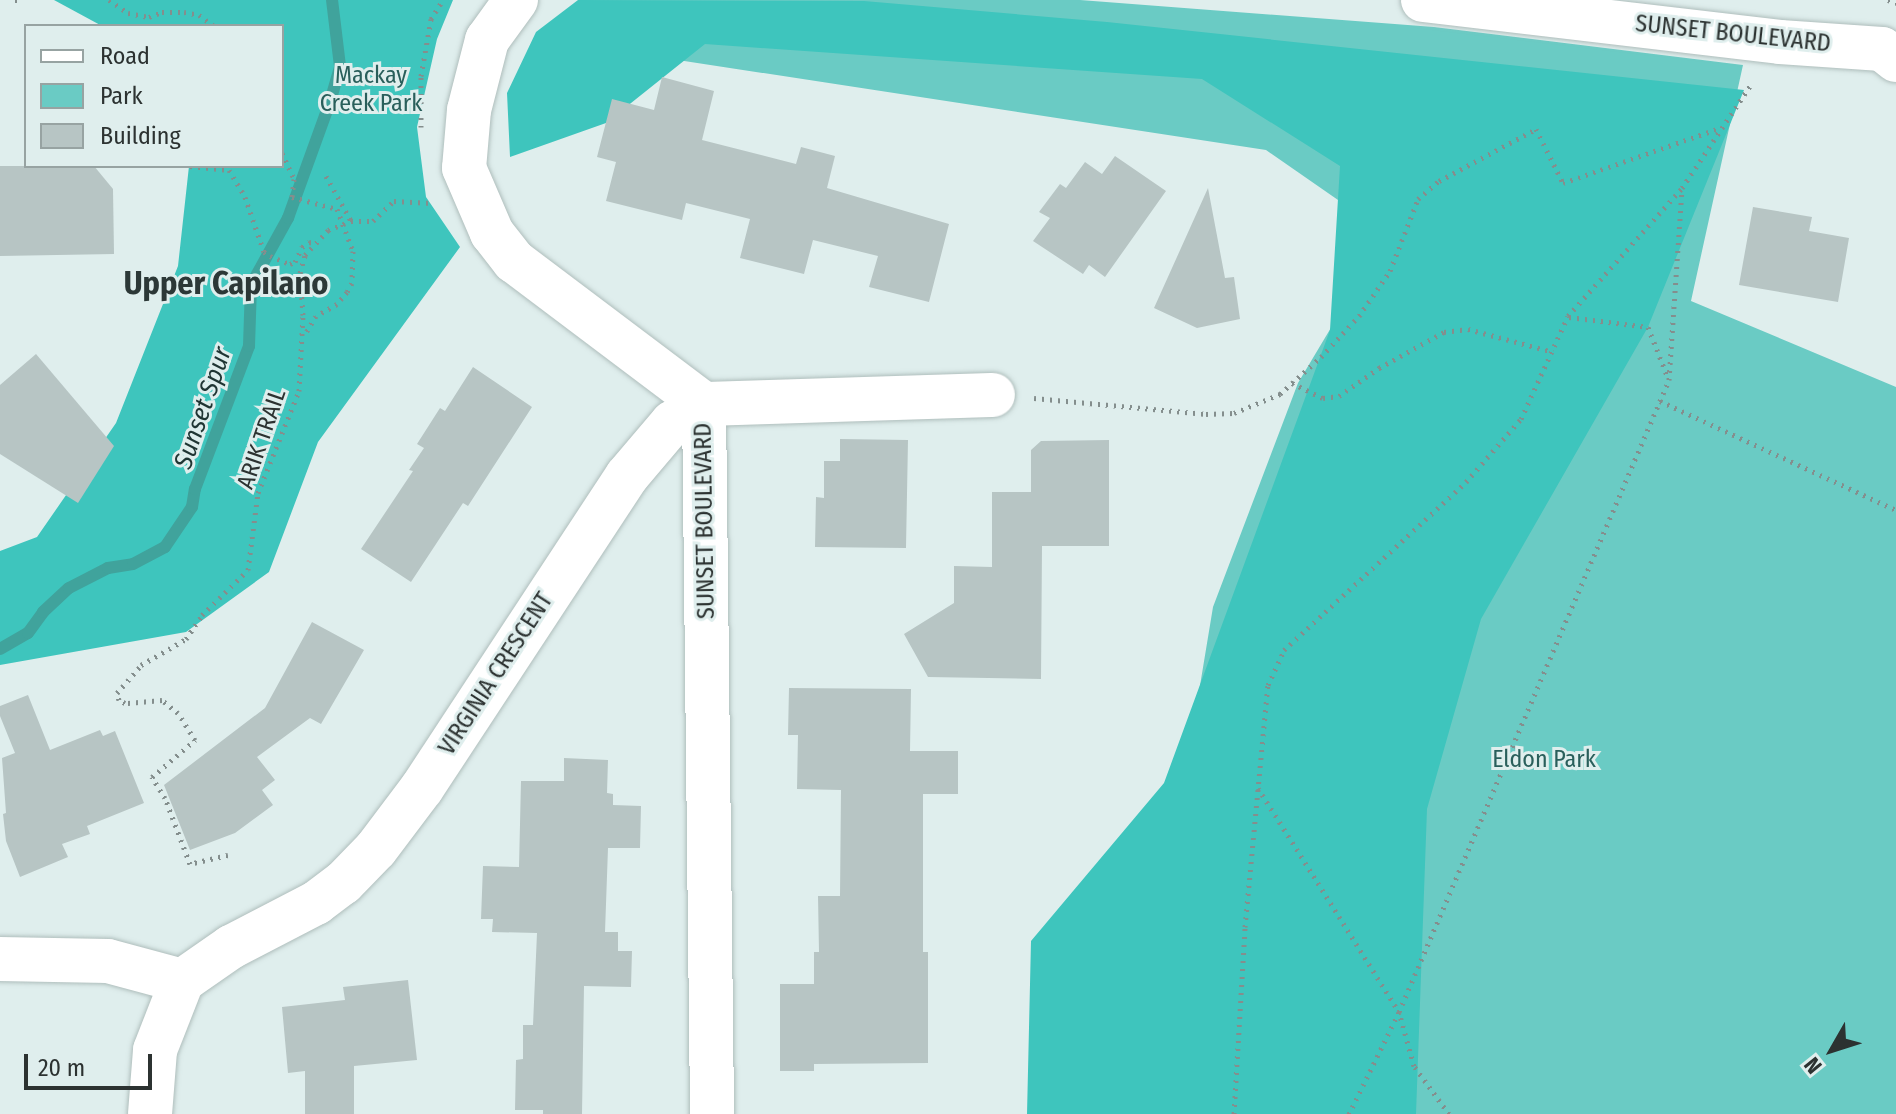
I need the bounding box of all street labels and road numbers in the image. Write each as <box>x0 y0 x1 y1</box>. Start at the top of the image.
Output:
street label: SUNSET BOULEVARD <box>1634 9 1832 59</box>
street label: ARIK TRAIL <box>231 385 293 493</box>
street label: SUNSET BOULEVARD <box>689 423 721 619</box>
street label: VIRGINIA CRESCENT <box>433 587 559 761</box>

